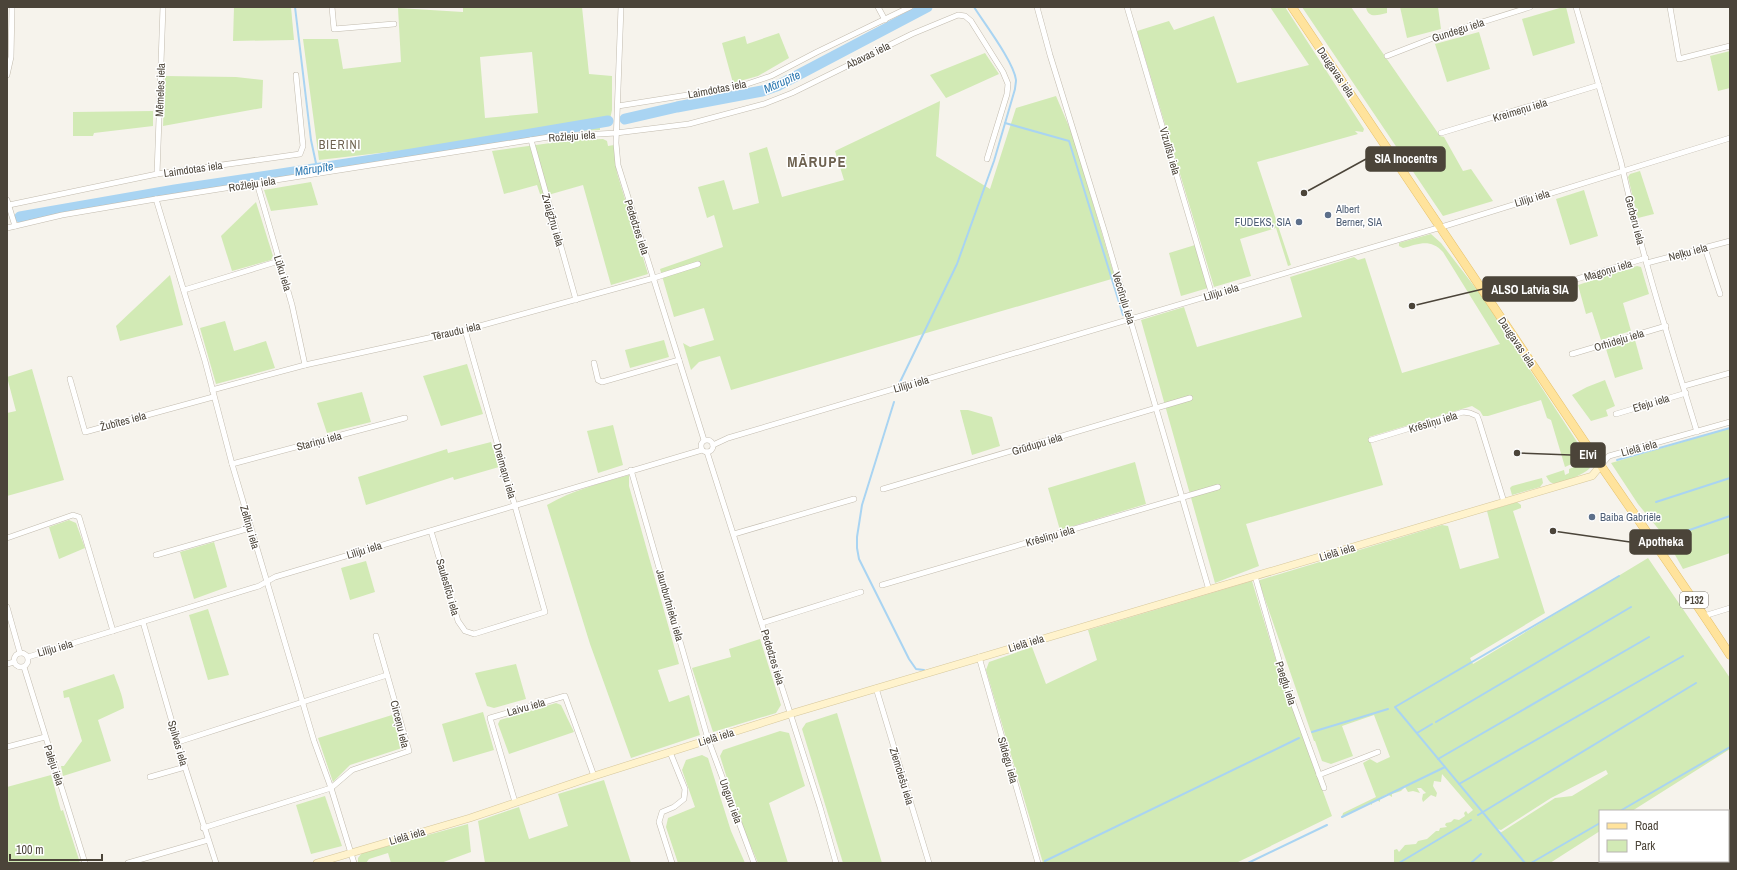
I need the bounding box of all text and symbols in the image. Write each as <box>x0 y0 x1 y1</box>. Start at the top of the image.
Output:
street label: Gundegu iela <box>1430 15 1486 45</box>
street label: Abavas iela <box>843 38 892 72</box>
street label: Daugavas iela <box>1314 44 1358 100</box>
street label: Mēmeles iela <box>152 63 168 117</box>
water label: Mārupīte <box>761 67 803 97</box>
street label: Laimdotas iela <box>687 76 747 102</box>
street label: Kreimeņu iela <box>1491 95 1549 125</box>
street label: Vizulīšu iela <box>1157 126 1183 176</box>
street label: Rožleju iela <box>548 127 596 145</box>
district label: BIERIŅI <box>319 137 361 153</box>
callout: SIA Inocentrs <box>1366 147 1445 171</box>
district label: MĀRUPE <box>787 151 847 172</box>
text: SIA Inocentrs <box>1374 151 1438 167</box>
street label: Laimdotas iela <box>163 158 223 180</box>
water label: Mārupīte <box>294 158 335 180</box>
street label: Rožleju iela <box>228 173 276 195</box>
street label: Liliju iela <box>1513 186 1551 210</box>
street label: Zvaigžņu iela <box>539 192 567 248</box>
street label: Gerberu iela <box>1622 194 1648 246</box>
street label: Pededzes iela <box>622 198 652 256</box>
place label: Albert Berner, SIA <box>1335 202 1383 229</box>
marker: Albert Berner, SIA <box>1323 210 1333 220</box>
place label: FUDEKS, SIA <box>1235 215 1292 229</box>
marker: FUDEKS, SIA <box>1294 217 1304 227</box>
street label: Neļķu iela <box>1667 240 1709 264</box>
street label: Lūku iela <box>271 253 295 293</box>
street label: Magoņu iela <box>1582 256 1634 284</box>
street label: Veccīruļu iela <box>1109 270 1139 326</box>
callout: ALSO Latvia SIA <box>1483 277 1577 301</box>
street label: Liliju iela <box>1202 280 1240 304</box>
text: ALSO Latvia SIA <box>1491 282 1570 298</box>
street label: Daugavas iela <box>1495 314 1539 370</box>
street label: Tēraudu iela <box>430 319 482 343</box>
street label: Orhideju iela <box>1592 326 1646 354</box>
street label: Liliju iela <box>892 372 930 396</box>
street label: Efeju iela <box>1631 391 1671 415</box>
street label: Žubītes iela <box>98 408 148 434</box>
street label: Krēsliņu iela <box>1407 408 1459 436</box>
street label: Stariņu iela <box>295 428 343 454</box>
street label: Grūdupu iela <box>1010 430 1064 458</box>
street label: Lielā iela <box>1620 437 1658 459</box>
street label: Dreimaņu iela <box>490 442 520 500</box>
callout: Elvi <box>1571 443 1605 467</box>
text: Elvi <box>1579 447 1597 463</box>
street label: Zeltiņu iela <box>237 504 263 550</box>
place label: Baiba Gabriēle <box>1600 510 1661 524</box>
marker: Baiba Gabriēle <box>1587 512 1597 522</box>
street label: Krēsliņu iela <box>1024 522 1076 550</box>
callout: Apotheka <box>1630 530 1691 554</box>
text: Apotheka <box>1639 534 1684 550</box>
street label: Liliju iela <box>345 538 383 562</box>
street label: Lielā iela <box>1317 540 1357 564</box>
street label: Sauleslīču iela <box>433 557 463 617</box>
street label: Jaunburtnieku iela <box>653 567 687 643</box>
road number: P132 <box>1680 592 1708 608</box>
street label: Pededzes iela <box>758 628 788 686</box>
street label: Lielā iela <box>1006 631 1046 655</box>
street label: Liliju iela <box>36 636 74 660</box>
street label: Paegļu iela <box>1272 659 1300 707</box>
street label: Laivu iela <box>505 695 547 719</box>
street label: Circeņu iela <box>387 699 413 749</box>
street label: Spilvas iela <box>165 719 191 767</box>
street label: Lielā iela <box>696 725 736 749</box>
street label: Sildegu iela <box>995 735 1021 785</box>
street label: Paleju iela <box>41 743 67 787</box>
street label: Ziemciešu iela <box>887 746 917 806</box>
street label: Unguru iela <box>716 777 746 825</box>
legend <box>1599 810 1729 862</box>
text: Road <box>1635 818 1659 834</box>
street label: Lielā iela <box>387 824 427 848</box>
scale bar <box>10 836 102 862</box>
text: Park <box>1635 838 1655 854</box>
text: 100 m <box>16 842 43 858</box>

